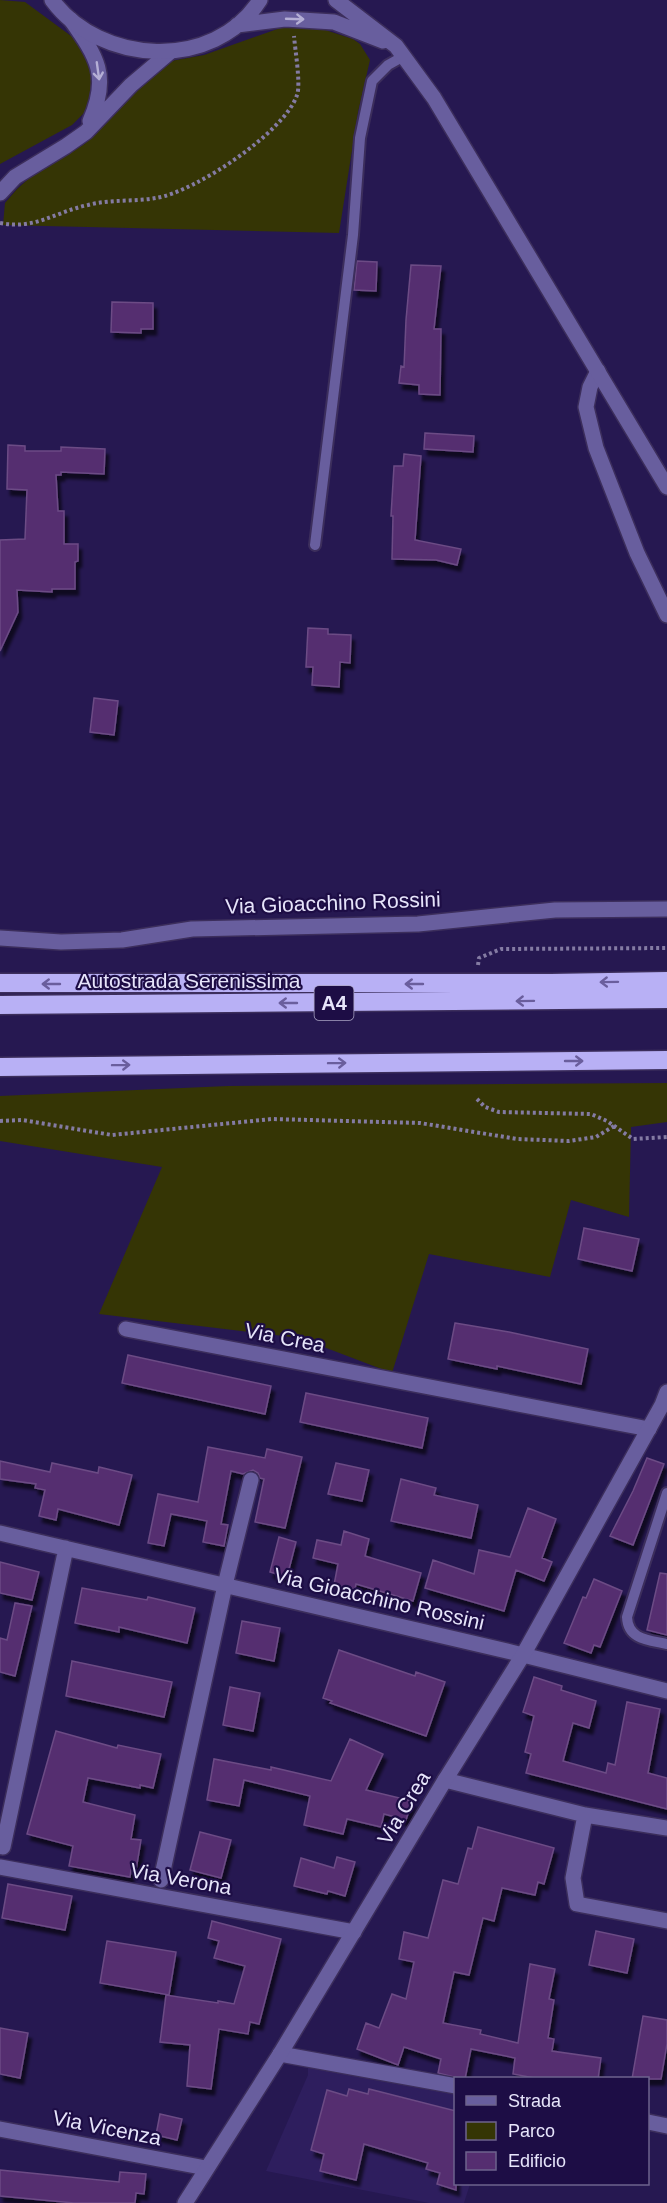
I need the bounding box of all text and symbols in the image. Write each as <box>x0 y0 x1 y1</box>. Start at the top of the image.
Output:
one-way arrow <box>284 14 304 25</box>
one-way arrow <box>93 60 104 80</box>
street label: Via Gioacchino Rossini <box>225 887 441 918</box>
street label: Autostrada Serenissima <box>78 969 301 992</box>
one-way arrow <box>599 977 619 988</box>
one-way arrow <box>41 978 61 990</box>
one-way arrow <box>404 978 424 990</box>
road number: A4 <box>314 986 354 1020</box>
one-way arrow <box>515 995 535 1006</box>
one-way arrow <box>278 997 298 1009</box>
one-way arrow <box>564 1055 584 1067</box>
one-way arrow <box>327 1057 347 1069</box>
one-way arrow <box>111 1059 131 1071</box>
street label: Via Crea <box>243 1318 328 1357</box>
street label: Via Gioacchino Rossini <box>272 1563 487 1634</box>
street label: Via Crea <box>373 1767 435 1849</box>
street label: Via Verona <box>129 1858 234 1899</box>
legend <box>454 2077 649 2185</box>
text: Strada <box>508 2091 562 2111</box>
street label: Via Vicenza <box>51 2106 164 2149</box>
text: Parco <box>508 2121 555 2141</box>
text: Edificio <box>508 2151 566 2171</box>

